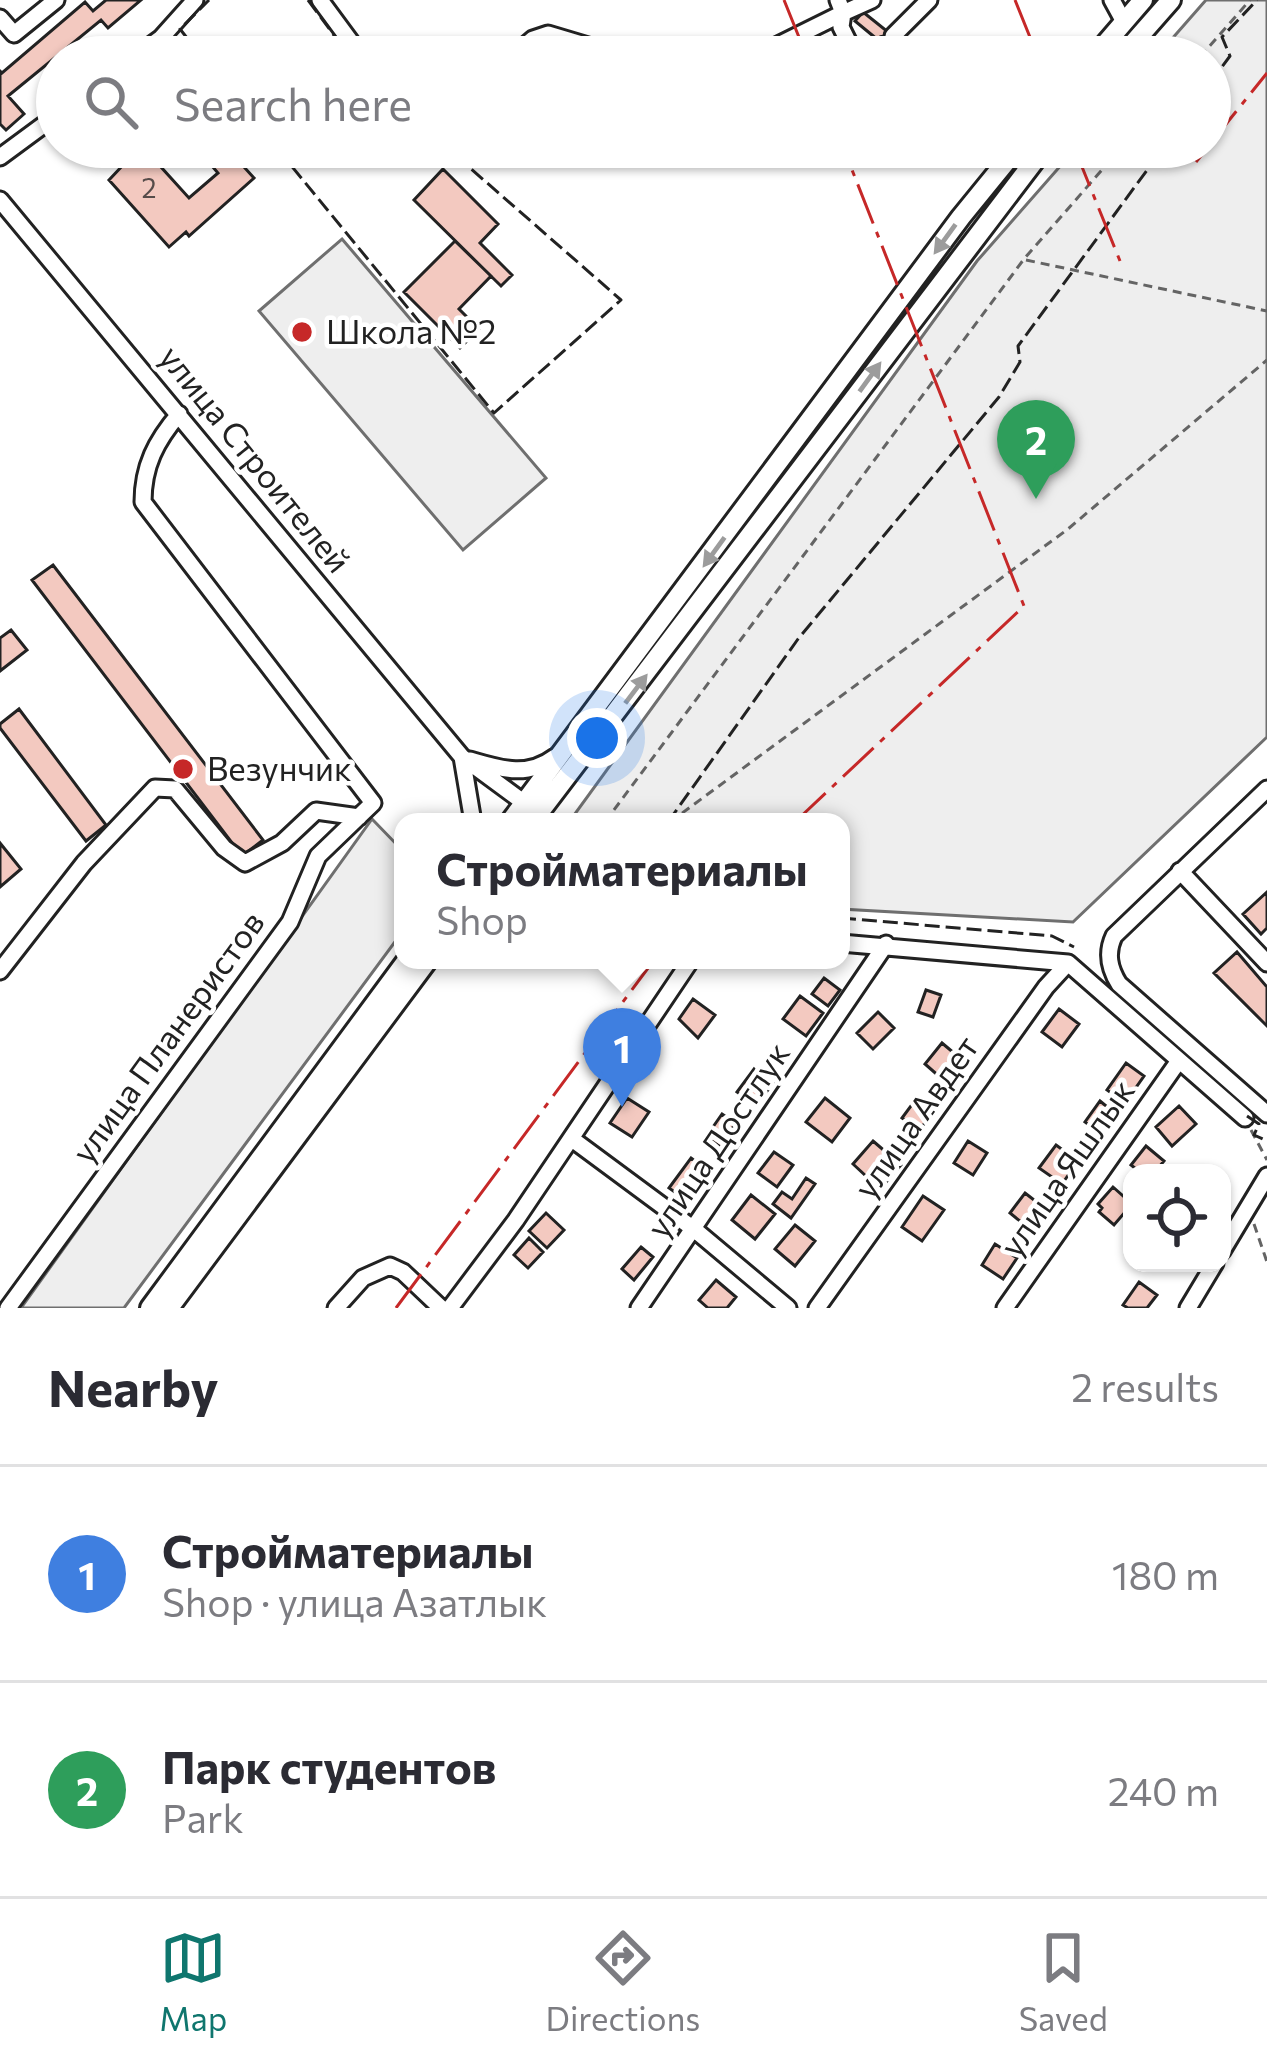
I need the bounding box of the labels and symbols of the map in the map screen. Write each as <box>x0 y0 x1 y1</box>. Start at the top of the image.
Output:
house number: 2 <box>142 171 156 204</box>
one-way arrow <box>934 223 958 254</box>
place label: Школа №2 <box>326 310 496 351</box>
marker: Школа №2 <box>289 319 315 345</box>
street label: улица Строителей <box>152 336 360 580</box>
one-way arrow <box>858 361 882 392</box>
pin: 2 <box>997 400 1075 499</box>
one-way arrow <box>702 537 726 568</box>
one-way arrow <box>624 673 648 704</box>
your location <box>567 708 627 768</box>
place label: Везунчик <box>207 747 352 788</box>
marker: Везунчик <box>170 756 196 782</box>
street label: улица Планеристов <box>62 902 272 1170</box>
pin: 1 <box>583 1008 661 1107</box>
street label: улица Авдет <box>844 1027 986 1205</box>
street label: улица Достлук <box>636 1034 797 1245</box>
street label: улица Яшлык <box>990 1071 1142 1264</box>

